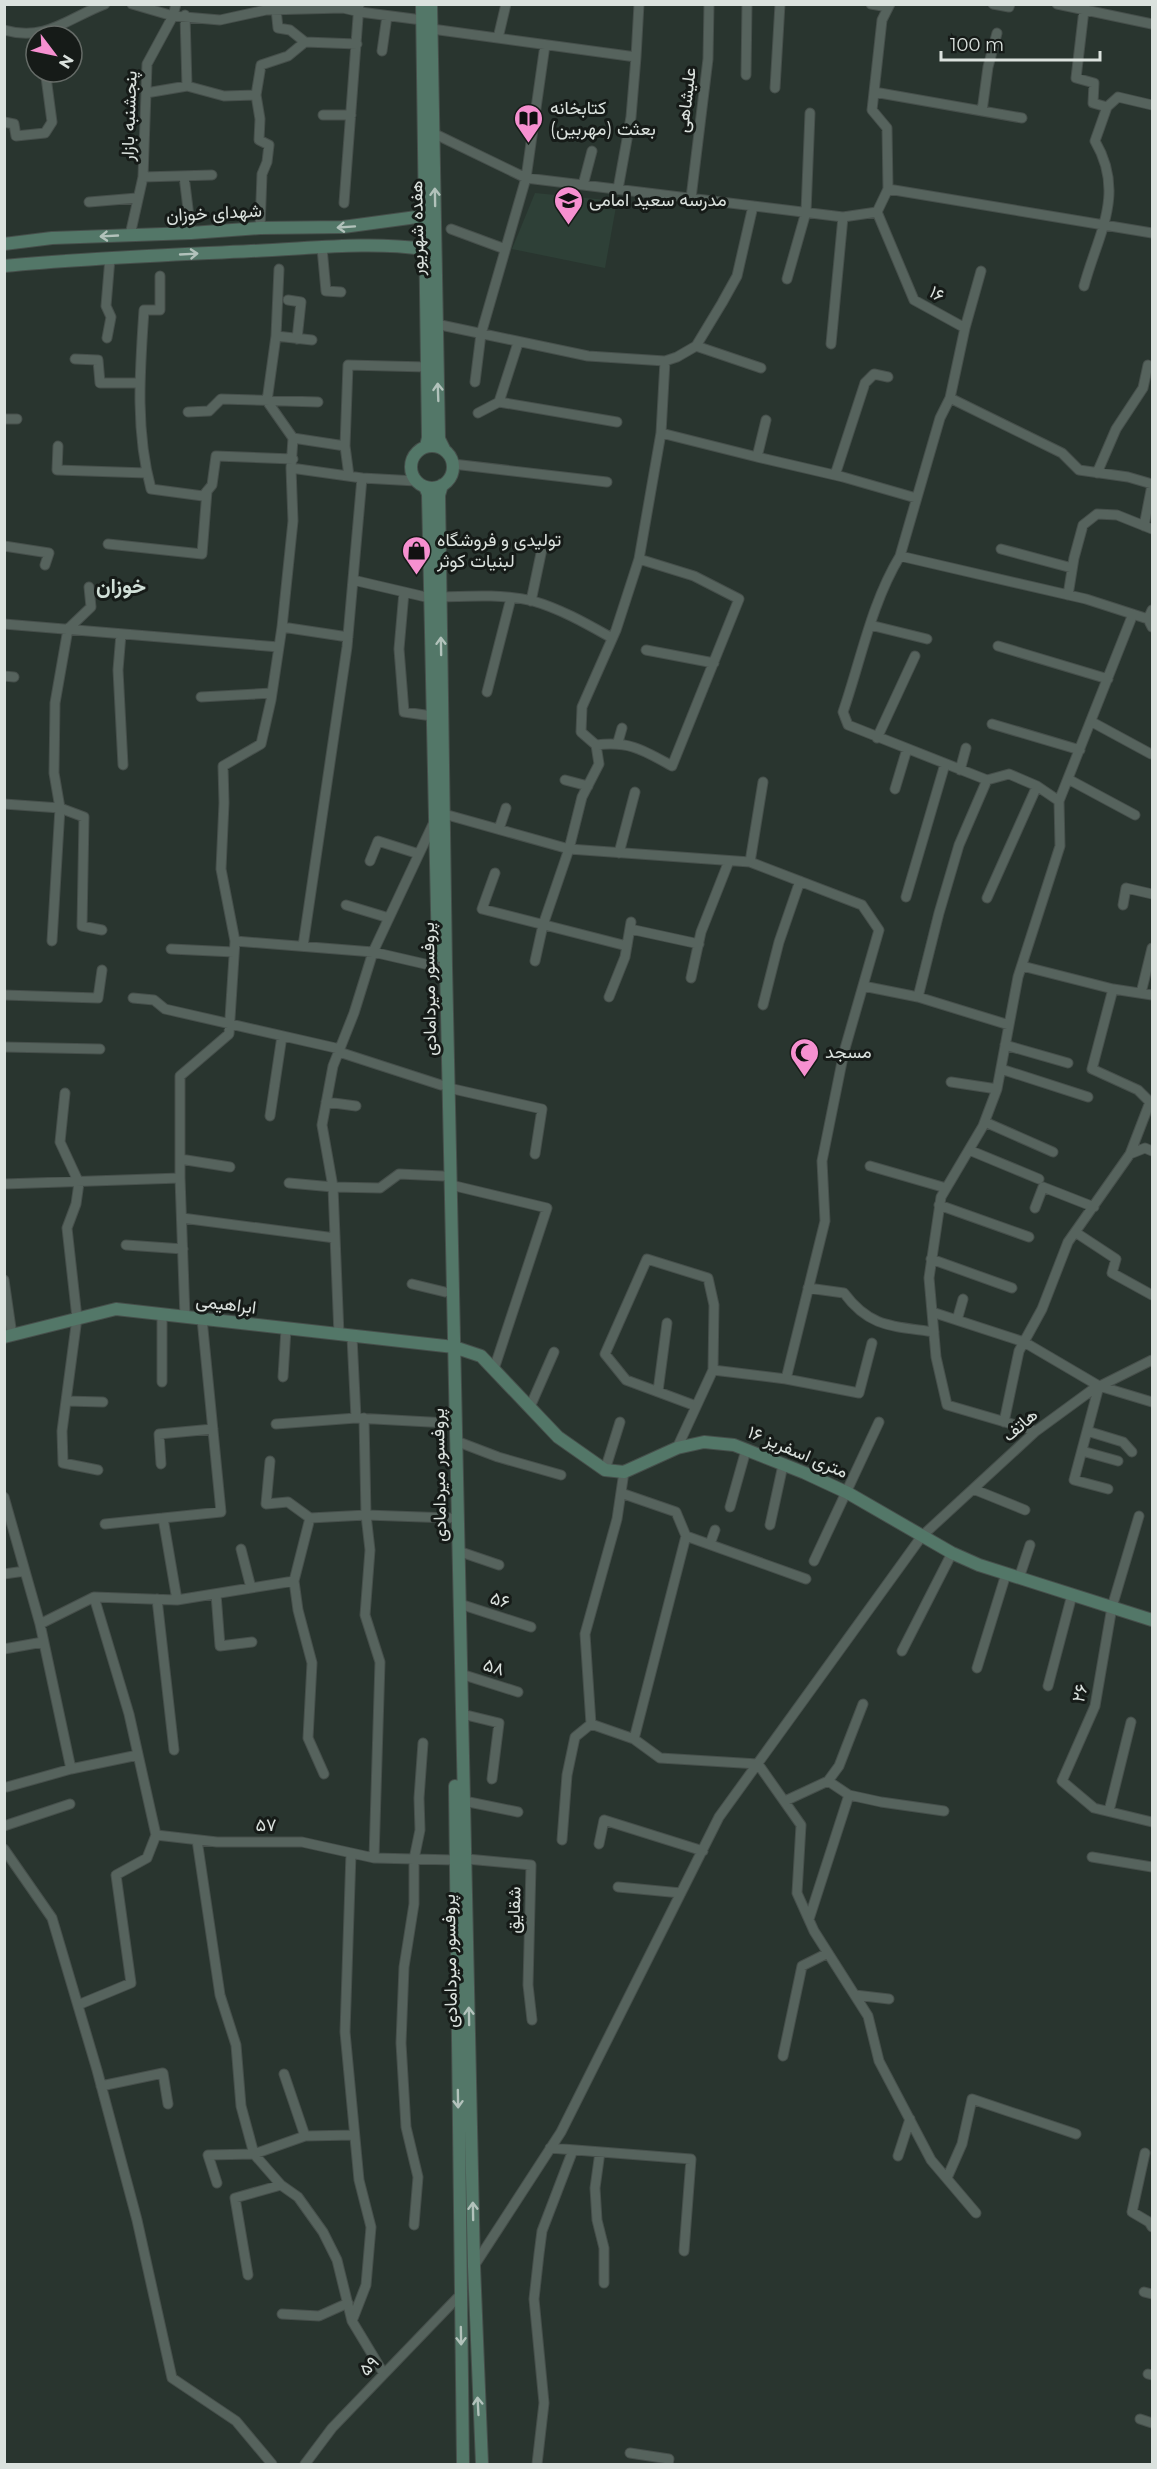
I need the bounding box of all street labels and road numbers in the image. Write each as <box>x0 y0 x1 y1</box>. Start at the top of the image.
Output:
street label: علیشاهی <box>671 66 701 134</box>
street label: پنجشنبه بازار <box>116 70 143 163</box>
street label: هفده شهریور <box>405 180 429 277</box>
street label: شهدای خوزان <box>166 200 262 226</box>
street label: ۱۶ <box>926 281 949 307</box>
street label: پروفسور میردامادی <box>417 922 442 1056</box>
street label: ابراهیمی <box>195 1289 257 1319</box>
street label: هاتف <box>998 1404 1042 1446</box>
street label: پروفسور میردامادی <box>427 1408 452 1542</box>
street label: ۱۶ متری اسفریز <box>745 1421 851 1483</box>
street label: ۵۶ <box>488 1587 513 1613</box>
street label: ۵۸ <box>481 1653 507 1681</box>
street label: ۲۶ <box>1067 1681 1093 1704</box>
street label: ۵۷ <box>255 1814 277 1836</box>
street label: شقایق <box>503 1886 525 1934</box>
street label: پروفسور میردامادی <box>438 1894 463 2028</box>
street label: ۵۹ <box>354 2351 384 2381</box>

